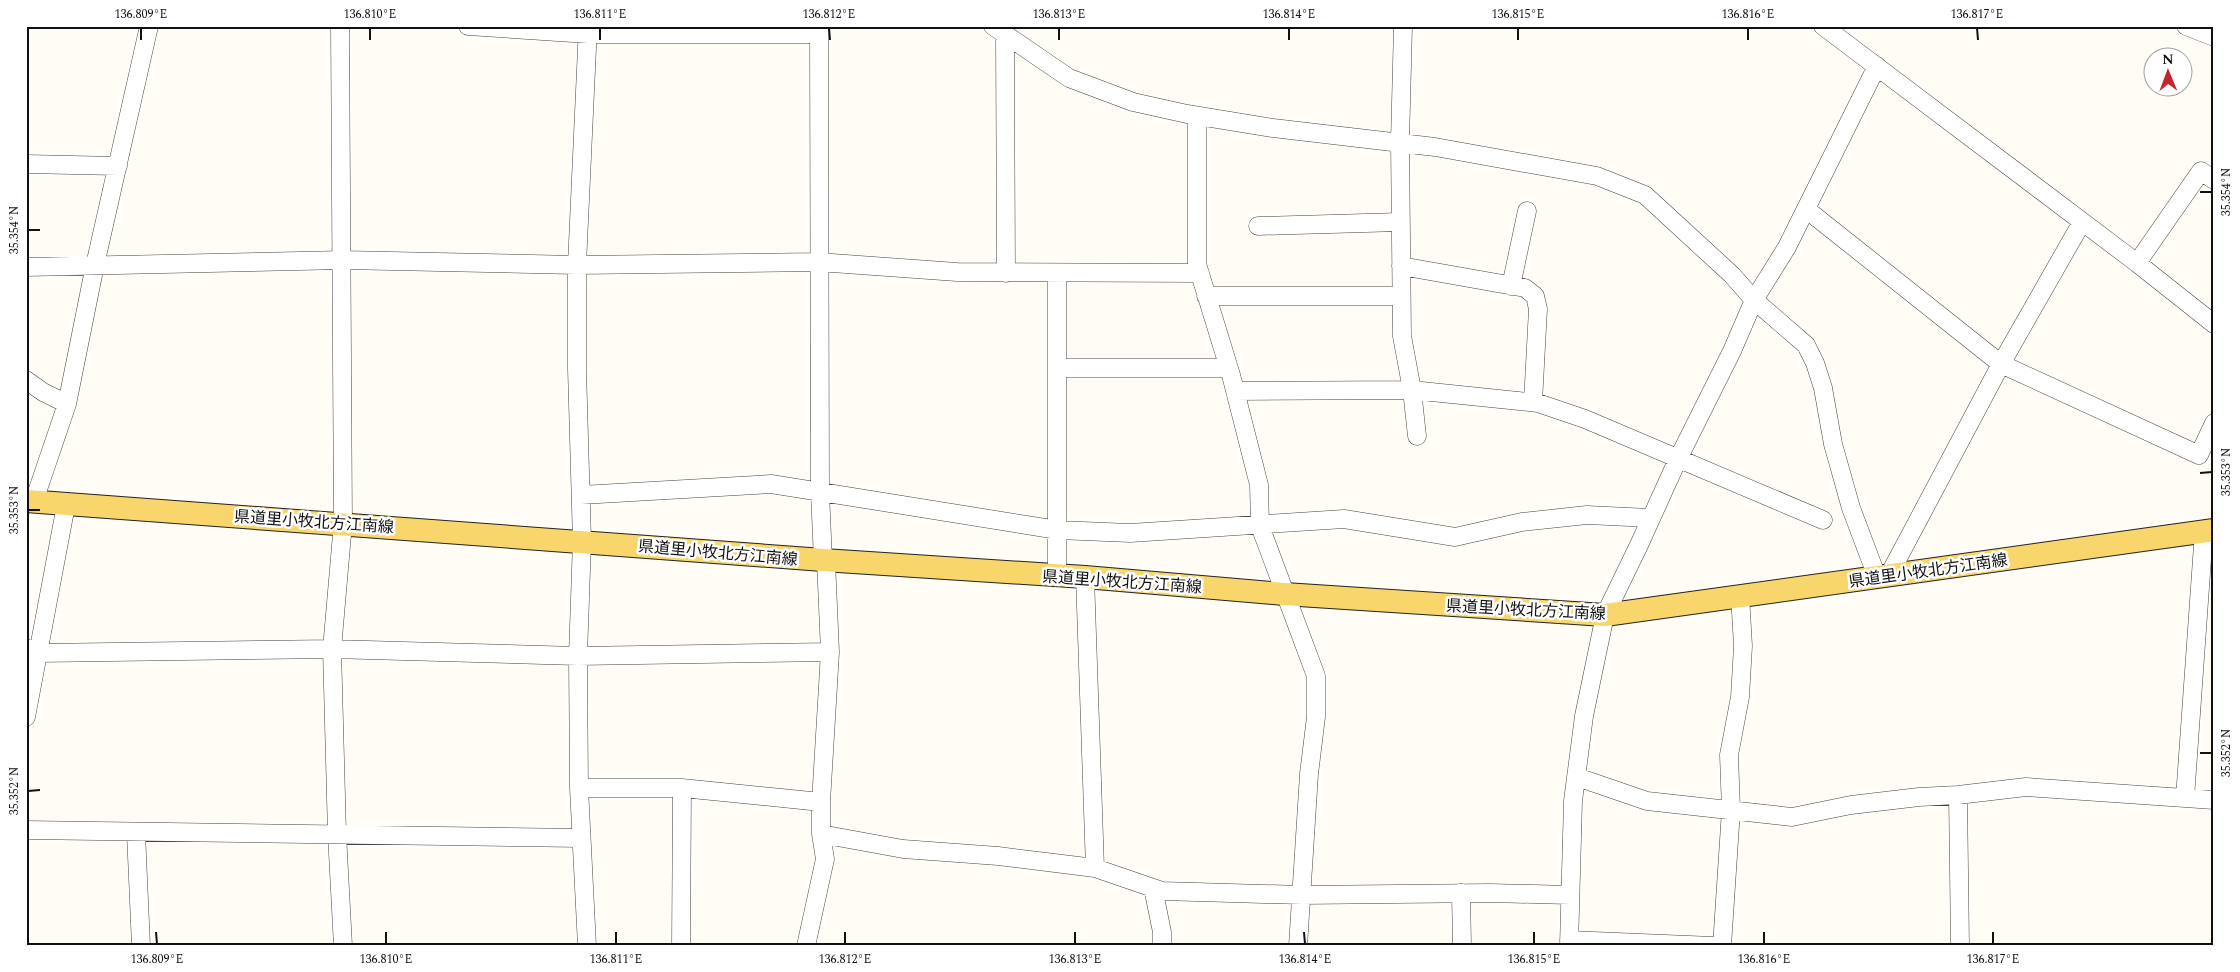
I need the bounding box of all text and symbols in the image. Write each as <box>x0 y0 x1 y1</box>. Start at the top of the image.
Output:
text: 136.809°E <box>115 5 167 24</box>
text: 136.810°E <box>344 5 396 24</box>
text: 136.811°E <box>574 5 626 24</box>
text: 136.812°E <box>803 5 855 24</box>
text: 136.813°E <box>1033 5 1085 24</box>
text: 136.814°E <box>1263 5 1315 24</box>
text: 136.815°E <box>1492 5 1544 24</box>
text: 136.816°E <box>1722 5 1774 24</box>
text: 136.817°E <box>1951 5 2003 24</box>
north arrow <box>2142 48 2192 98</box>
text: N <box>2162 49 2174 70</box>
text: 35.354°N <box>2217 168 2236 216</box>
text: 35.354°N <box>5 206 24 254</box>
text: 35.353°N <box>2217 448 2236 496</box>
text: 35.353°N <box>5 486 24 534</box>
street label: 県道里小牧北方江南線 <box>233 504 395 540</box>
street label: 県道里小牧北方江南線 <box>637 534 799 572</box>
street label: 県道里小牧北方江南線 <box>1847 548 2009 594</box>
street label: 県道里小牧北方江南線 <box>1041 564 1203 600</box>
street label: 県道里小牧北方江南線 <box>1445 594 1606 626</box>
text: 35.352°N <box>2217 729 2236 777</box>
text: 35.352°N <box>5 767 24 815</box>
text: 136.809°E <box>131 950 183 969</box>
text: 136.810°E <box>360 950 412 969</box>
text: 136.811°E <box>590 950 642 969</box>
text: 136.812°E <box>819 950 871 969</box>
text: 136.813°E <box>1049 950 1101 969</box>
text: 136.814°E <box>1279 950 1331 969</box>
text: 136.815°E <box>1508 950 1560 969</box>
text: 136.816°E <box>1738 950 1790 969</box>
text: 136.817°E <box>1967 950 2019 969</box>

